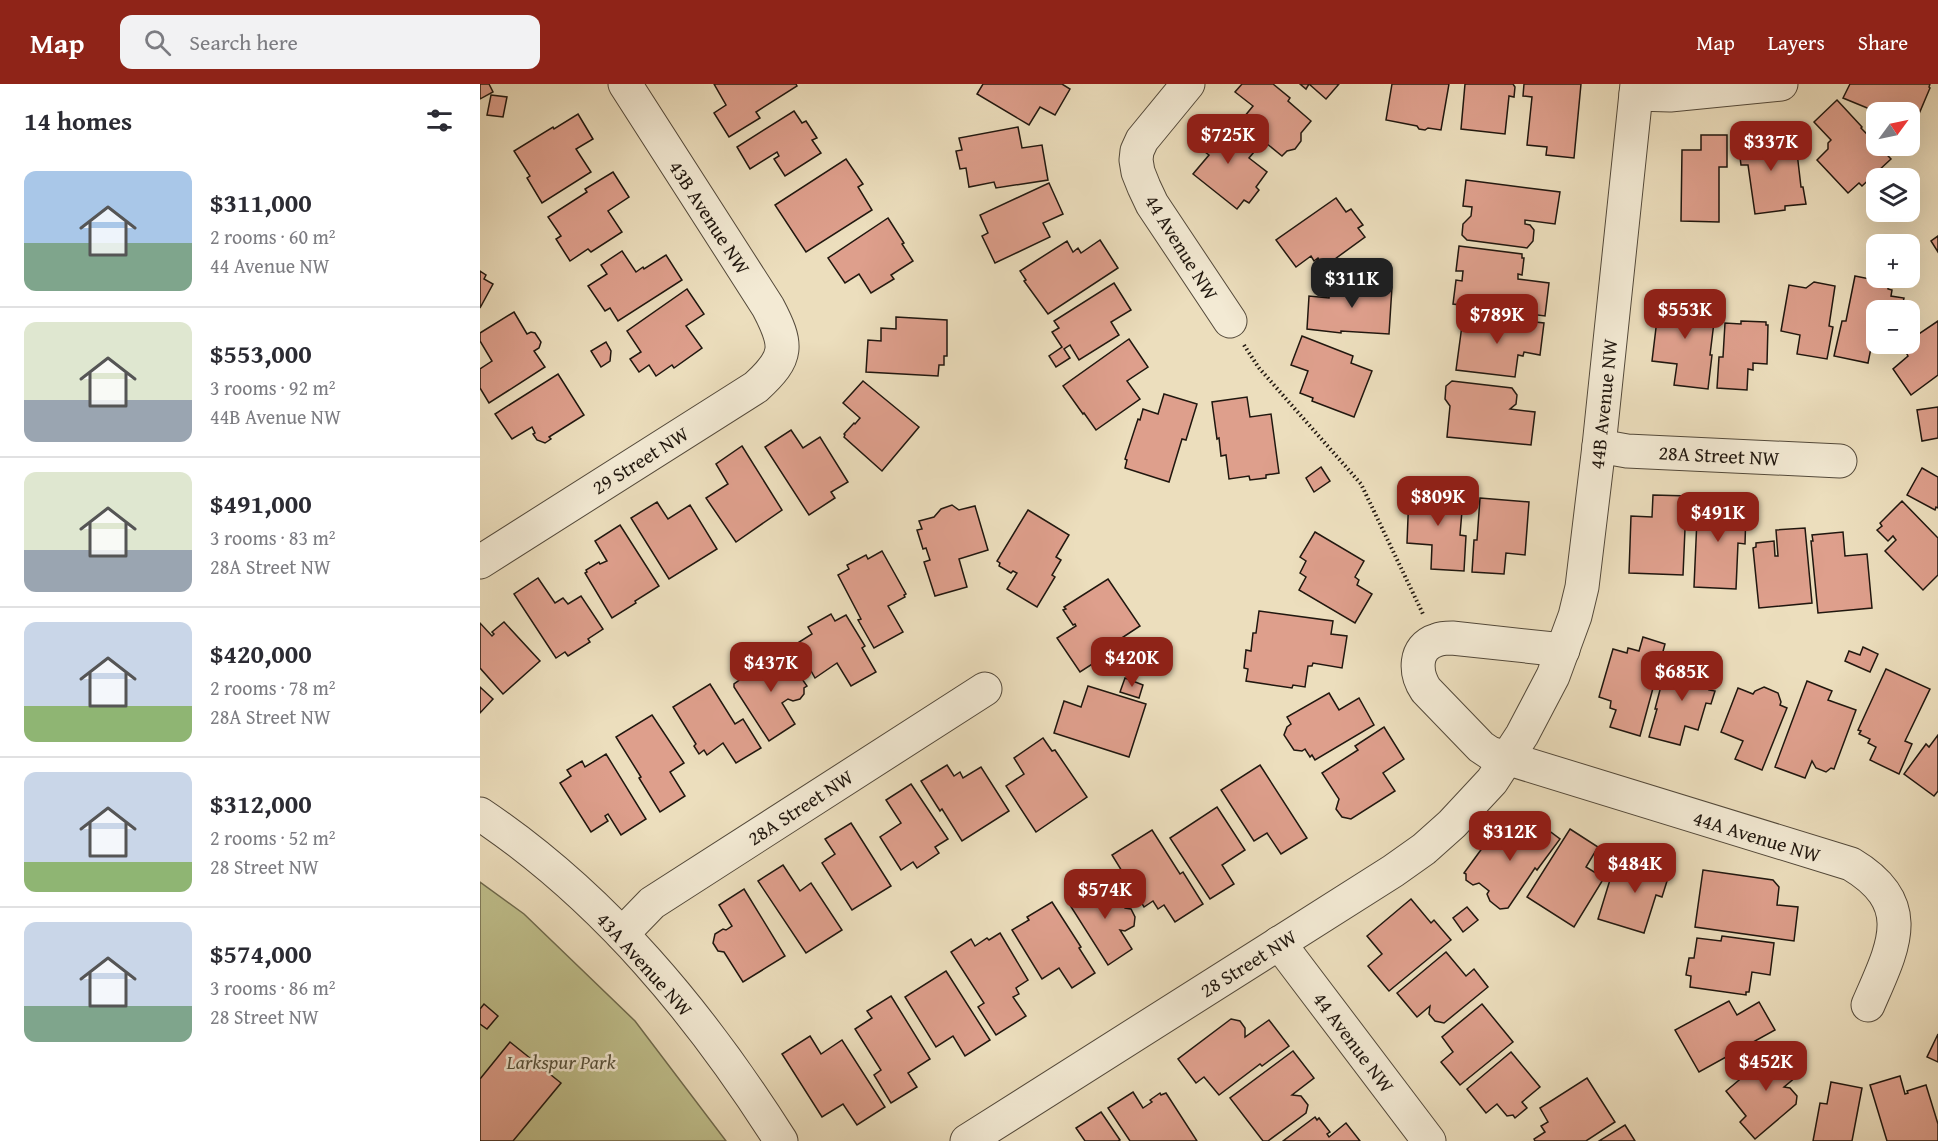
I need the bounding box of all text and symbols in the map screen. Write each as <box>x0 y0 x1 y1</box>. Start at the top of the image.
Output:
search box <box>120 15 540 69</box>
text: Map <box>30 22 84 63</box>
icon: search <box>141 26 174 59</box>
text: Search here <box>189 26 298 58</box>
text: Map <box>1696 27 1735 58</box>
text: Layers <box>1768 27 1825 58</box>
text: Share <box>1858 27 1908 58</box>
text: 14 homes <box>24 101 132 140</box>
north arrow <box>1866 102 1920 156</box>
map controls <box>1866 102 1920 354</box>
icon: filters <box>423 104 456 137</box>
pin: $725K <box>1186 114 1270 165</box>
text: $725K <box>1201 119 1255 148</box>
pin: $337K <box>1729 121 1813 172</box>
text: $337K <box>1744 126 1798 155</box>
street label: 43B Avenue NW <box>662 154 758 280</box>
button: layers <box>1866 168 1920 222</box>
text: $311,000 <box>210 183 312 222</box>
street label: 44 Avenue NW <box>1138 189 1226 305</box>
icon: home <box>72 195 144 267</box>
text: 2 rooms · 60 m² <box>210 222 336 251</box>
button: + <box>1866 234 1920 288</box>
text: 44 Avenue NW <box>210 251 330 280</box>
pin: $311K <box>1310 258 1394 309</box>
text: $311K <box>1325 263 1379 292</box>
pin: $553K <box>1643 289 1727 340</box>
pin: $789K <box>1455 294 1539 345</box>
text: $553K <box>1658 294 1712 323</box>
text: $789K <box>1470 299 1524 328</box>
button: − <box>1866 300 1920 354</box>
text: $553,000 <box>210 334 312 373</box>
street label: 44B Avenue NW <box>1582 337 1624 471</box>
icon: home <box>72 346 144 418</box>
text: 3 rooms · 92 m² <box>210 373 336 402</box>
text: 44B Avenue NW <box>210 402 341 431</box>
street label: 29 Street NW <box>586 419 694 501</box>
street label: 28A Street NW <box>1658 437 1780 473</box>
pin: $809K <box>1396 476 1480 527</box>
text: $809K <box>1411 481 1465 510</box>
text: $491,000 <box>210 484 312 523</box>
pin: $491K <box>1676 492 1760 543</box>
icon: home <box>72 496 144 568</box>
text: $491K <box>1691 497 1745 526</box>
text: 3 rooms · 83 m² <box>210 523 336 552</box>
text: 28A Street NW <box>210 552 331 581</box>
text: $420,000 <box>210 634 312 673</box>
pin: $420K <box>1090 637 1174 688</box>
pin: $437K <box>729 642 813 693</box>
text: $420K <box>1105 642 1159 671</box>
icon: home <box>72 646 144 718</box>
text: $437K <box>744 647 798 676</box>
pin: $685K <box>1640 651 1724 702</box>
text: $685K <box>1655 656 1709 685</box>
text: 2 rooms · 78 m² <box>210 673 336 702</box>
text: 28A Street NW <box>210 702 331 731</box>
street label: 28A Street NW <box>741 762 859 852</box>
text: $312,000 <box>210 784 312 823</box>
icon: home <box>72 796 144 868</box>
street label: 44A Avenue NW <box>1690 803 1824 869</box>
pin: $312K <box>1468 811 1552 862</box>
text: $312K <box>1483 816 1537 845</box>
text: 2 rooms · 52 m² <box>210 823 336 852</box>
pin: $484K <box>1593 843 1677 894</box>
text: $484K <box>1608 848 1662 877</box>
text: 28 Street NW <box>210 852 319 881</box>
pin: $574K <box>1063 869 1147 920</box>
text: $574K <box>1078 874 1132 903</box>
street label: 43A Avenue NW <box>590 905 700 1023</box>
street label: 28 Street NW <box>1194 922 1302 1004</box>
text: $574,000 <box>210 934 312 973</box>
icon: home <box>72 946 144 1018</box>
text: 3 rooms · 86 m² <box>210 973 336 1002</box>
street label: 44 Avenue NW <box>1306 986 1402 1098</box>
text: 28 Street NW <box>210 1002 319 1031</box>
pin: $452K <box>1724 1041 1808 1092</box>
text: $452K <box>1739 1046 1793 1075</box>
park label: Larkspur Park <box>505 1047 616 1076</box>

